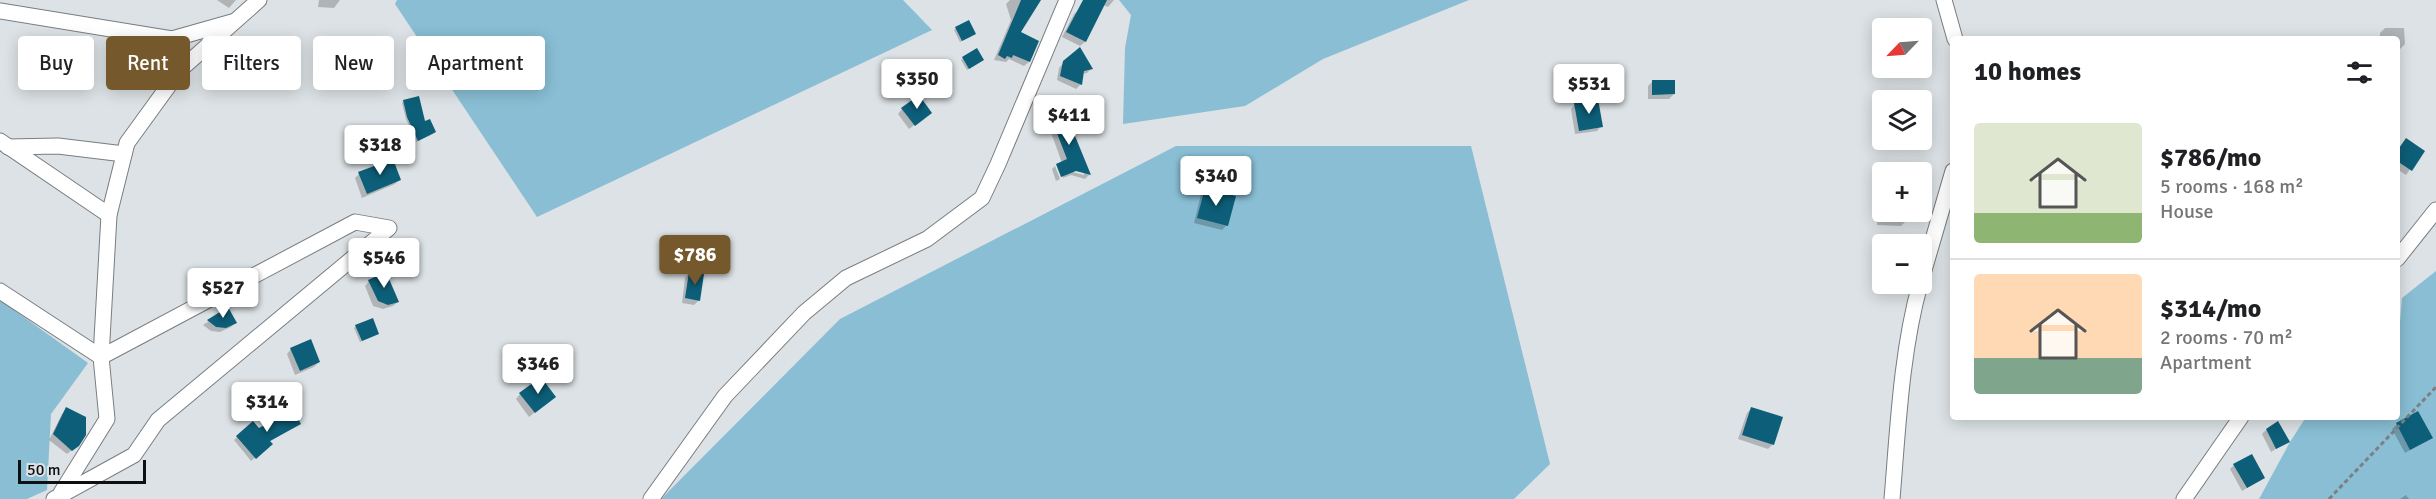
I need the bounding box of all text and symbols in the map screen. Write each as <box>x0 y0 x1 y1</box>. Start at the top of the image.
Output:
north arrow <box>1872 18 1932 78</box>
map controls <box>1872 18 1932 294</box>
chip: Buy <box>18 36 94 90</box>
chip: Rent <box>106 36 190 90</box>
chip: Filters <box>202 36 301 90</box>
chip: New <box>313 36 394 90</box>
chip: Apartment <box>406 36 545 90</box>
text: 10 homes <box>1974 56 2081 88</box>
icon: filters <box>2343 56 2376 89</box>
pin: $350 <box>881 59 953 110</box>
pin: $531 <box>1553 64 1625 115</box>
text: $350 <box>895 66 939 91</box>
text: $531 <box>1567 71 1611 96</box>
button: layers <box>1872 90 1932 150</box>
pin: $411 <box>1033 95 1105 146</box>
text: $411 <box>1047 102 1091 127</box>
pin: $318 <box>344 125 416 176</box>
text: $318 <box>358 132 402 157</box>
text: $786/mo <box>2160 142 2261 174</box>
icon: home <box>2022 147 2094 219</box>
pin: $340 <box>1180 156 1252 207</box>
button: + <box>1872 162 1932 222</box>
text: $340 <box>1194 163 1238 188</box>
text: 5 rooms · 168 m² <box>2160 174 2304 199</box>
text: House <box>2160 199 2214 224</box>
button: − <box>1872 234 1932 294</box>
pin: $786 <box>659 235 731 286</box>
pin: $546 <box>348 238 420 289</box>
text: $786 <box>673 242 717 267</box>
text: $546 <box>362 245 406 270</box>
pin: $527 <box>187 268 259 319</box>
text: $527 <box>201 275 245 300</box>
text: $314/mo <box>2160 293 2261 325</box>
icon: home <box>2022 298 2094 370</box>
text: 2 rooms · 70 m² <box>2160 325 2293 350</box>
pin: $346 <box>502 344 574 395</box>
text: Apartment <box>2160 350 2252 375</box>
text: $346 <box>516 351 560 376</box>
pin: $314 <box>231 382 303 433</box>
text: $314 <box>245 389 289 414</box>
scale bar <box>18 457 146 484</box>
text: 50 m <box>27 460 61 480</box>

